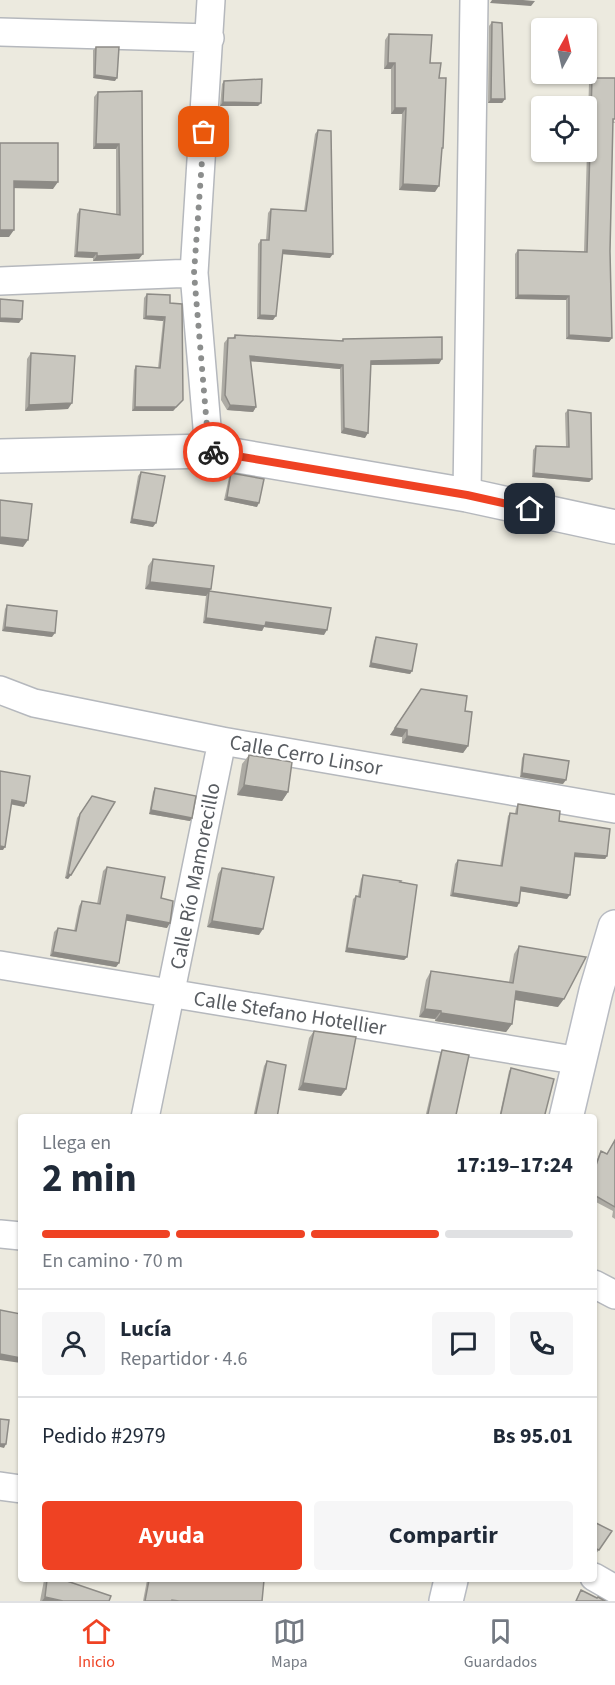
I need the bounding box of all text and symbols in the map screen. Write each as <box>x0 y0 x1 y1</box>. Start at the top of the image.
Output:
north arrow <box>531 18 597 84</box>
map controls <box>531 18 597 162</box>
button: locate <box>531 96 597 162</box>
pin <box>178 106 229 157</box>
icon: bag <box>187 115 220 148</box>
courier <box>183 422 243 482</box>
icon: bike <box>197 436 230 469</box>
pin <box>504 483 555 534</box>
icon: home <box>513 492 546 525</box>
street label: Calle Cerro Linsor <box>227 727 385 783</box>
street label: Calle Río Mamorecillo <box>162 780 228 972</box>
street label: Calle Stefano Hotellier <box>192 983 389 1043</box>
text: Llega en <box>42 1129 111 1157</box>
text: 17:19–17:24 <box>456 1149 573 1181</box>
text: 2 min <box>42 1151 137 1207</box>
text: En camino · 70 m <box>42 1247 183 1275</box>
button: person <box>42 1312 105 1375</box>
button: chat <box>432 1312 495 1375</box>
button: phone <box>510 1312 573 1375</box>
text: Lucía <box>120 1313 172 1345</box>
text: Repartidor · 4.6 <box>120 1345 247 1373</box>
text: Pedido #2979 <box>42 1420 166 1452</box>
text: Bs 95.01 <box>492 1420 573 1452</box>
button: Ayuda <box>42 1501 302 1570</box>
button: Compartir <box>314 1501 573 1570</box>
tab: Inicio <box>78 1615 115 1673</box>
tab: Mapa <box>271 1615 308 1673</box>
tab: Guardados <box>464 1615 537 1673</box>

